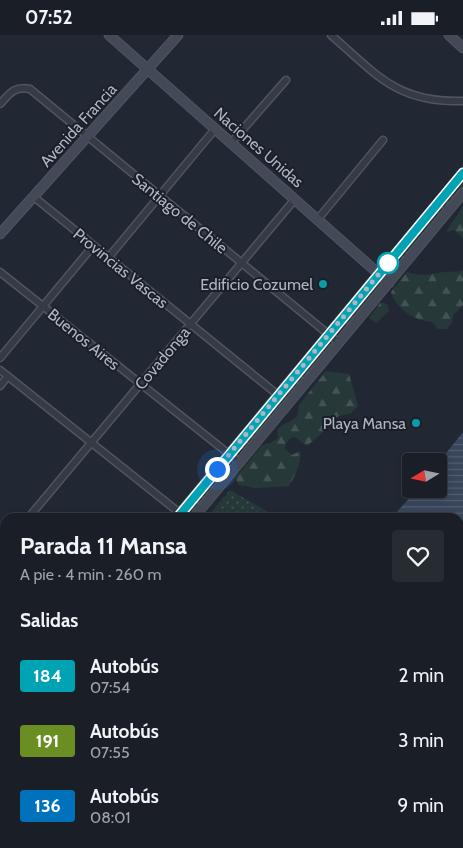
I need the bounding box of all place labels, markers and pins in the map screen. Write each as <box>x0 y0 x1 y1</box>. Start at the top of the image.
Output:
unlabelled marker <box>377 252 399 274</box>
place label: Edificio Cozumel <box>200 275 313 294</box>
marker: Edificio Cozumel <box>317 278 329 290</box>
place label: Playa Mansa <box>323 414 406 433</box>
marker: Playa Mansa <box>410 417 422 429</box>

